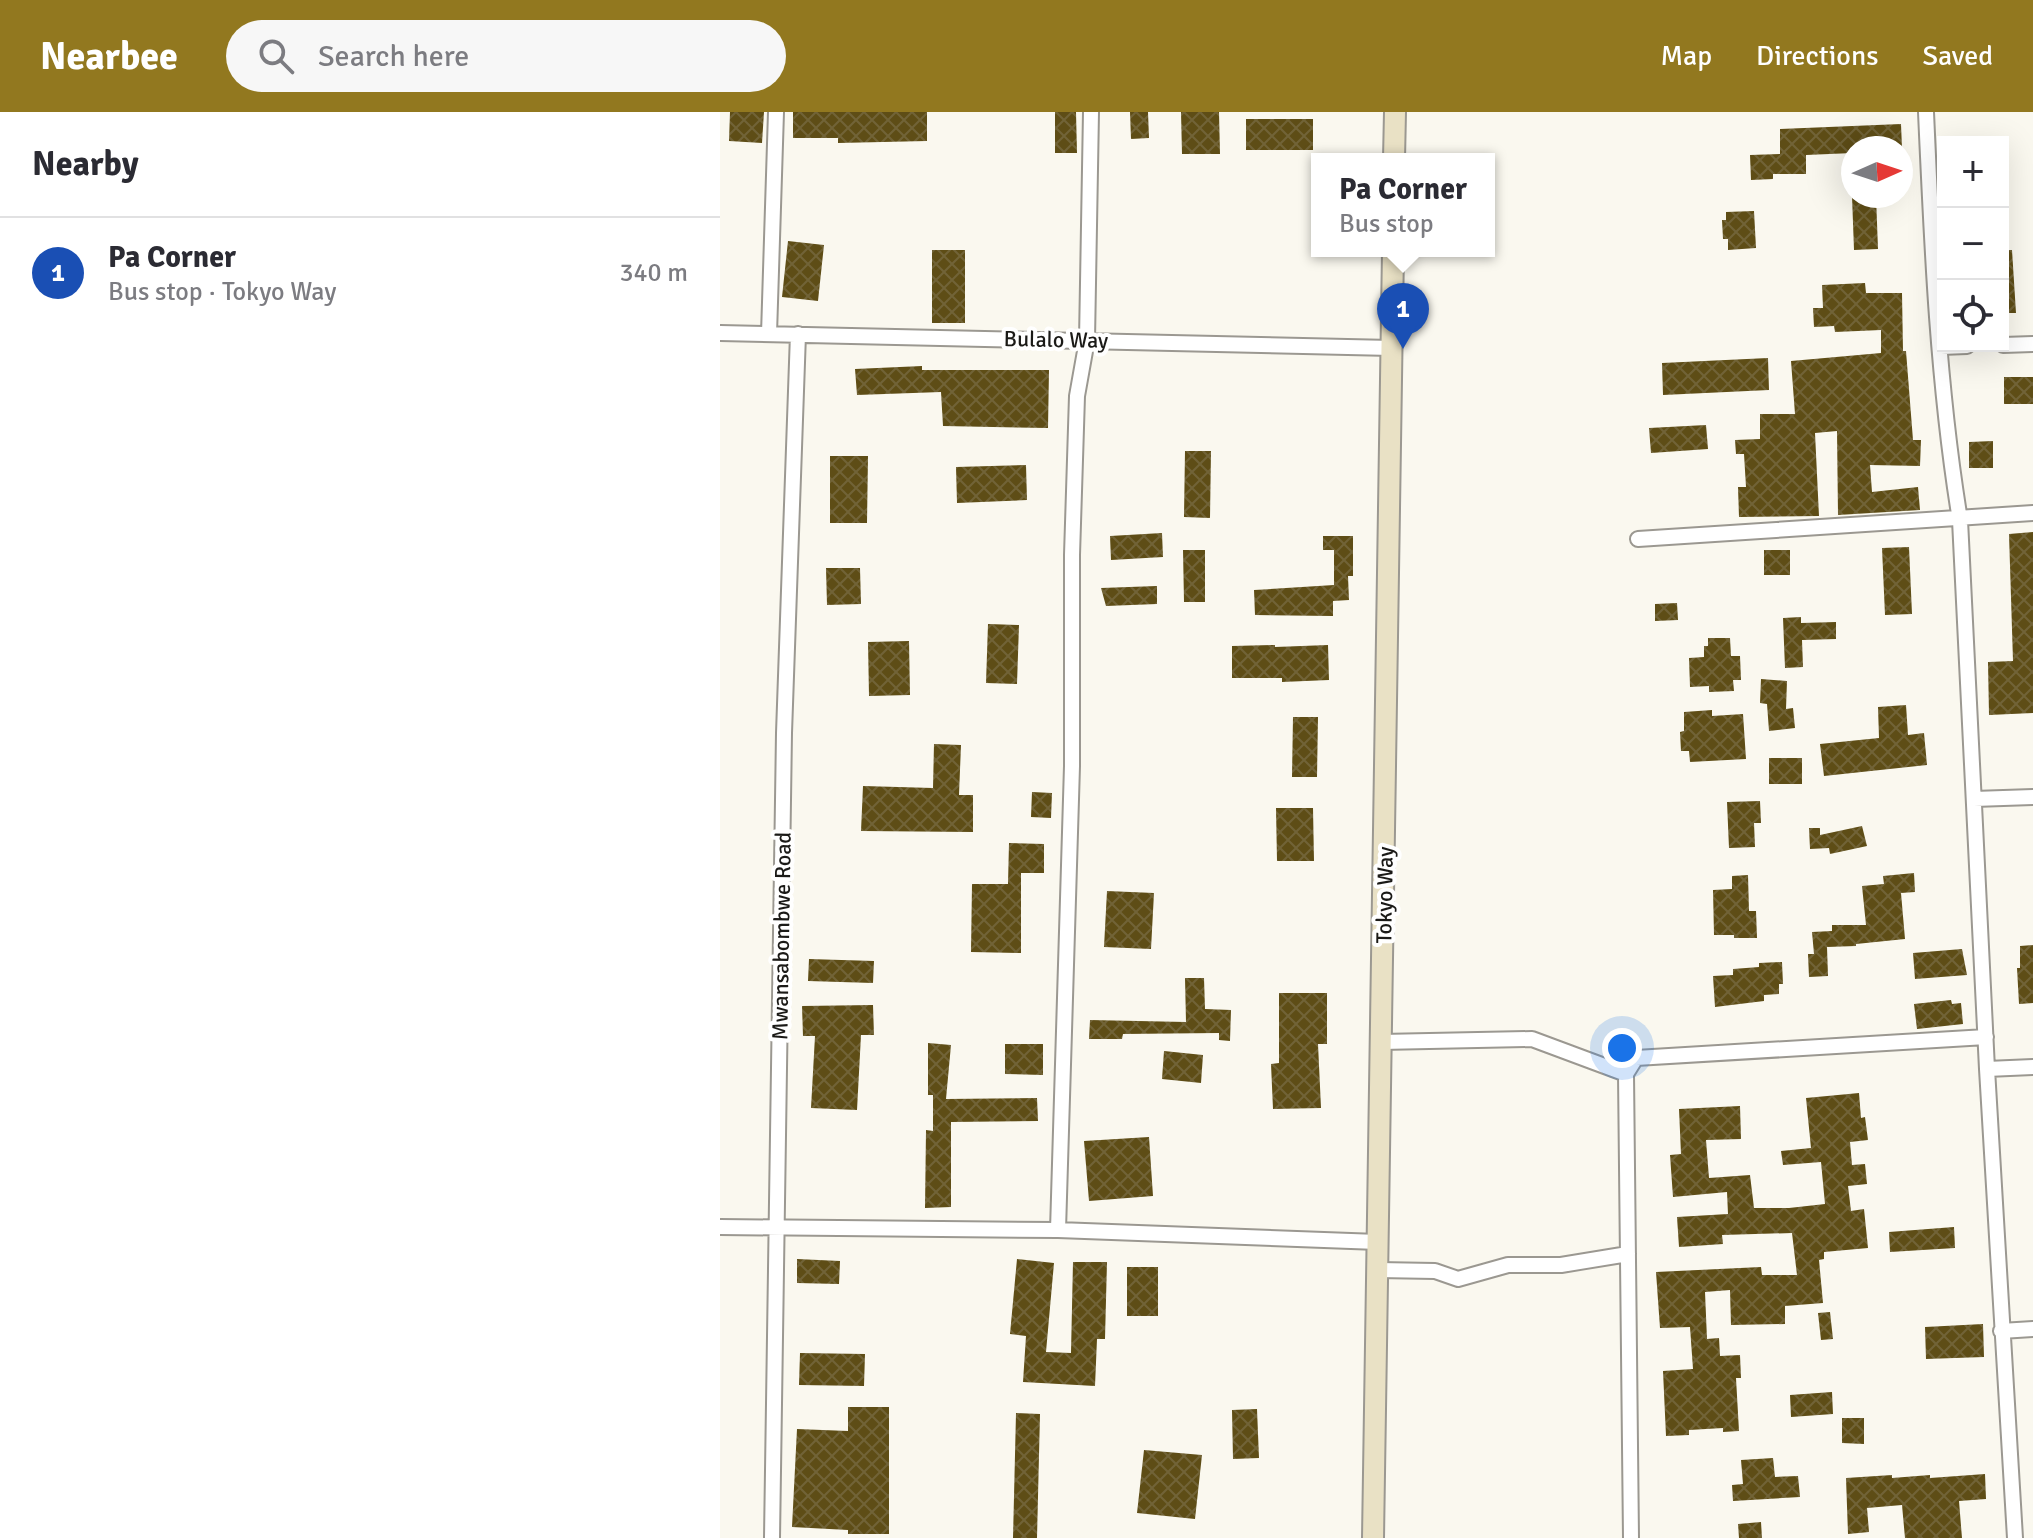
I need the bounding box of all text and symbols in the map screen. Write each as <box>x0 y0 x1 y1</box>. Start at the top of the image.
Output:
search box <box>226 20 786 92</box>
text: Nearbee <box>40 33 178 80</box>
icon: search <box>254 34 298 78</box>
text: Search here <box>318 38 469 75</box>
text: Map <box>1660 39 1712 73</box>
text: Directions <box>1756 39 1878 73</box>
text: Saved <box>1922 39 1993 73</box>
north arrow <box>1841 136 1913 208</box>
map controls <box>1937 136 2009 352</box>
button: + <box>1937 136 2009 208</box>
text: Nearby <box>32 143 139 185</box>
popup <box>1311 153 1495 257</box>
text: Pa Corner <box>1339 171 1467 208</box>
text: Bus stop <box>1339 208 1434 240</box>
button: − <box>1937 208 2009 280</box>
text: Pa Corner <box>108 239 236 276</box>
text: 1 <box>51 257 65 289</box>
text: 340 m <box>619 257 688 289</box>
text: Bus stop · Tokyo Way <box>108 276 336 308</box>
button: locate <box>1937 280 2009 352</box>
pin: 1 <box>1377 283 1429 349</box>
street label: Bulalo Way <box>1003 325 1109 354</box>
street label: Mwansabombwe Road <box>766 832 797 1040</box>
street label: Tokyo Way <box>1370 846 1399 944</box>
your location <box>1602 1028 1642 1068</box>

